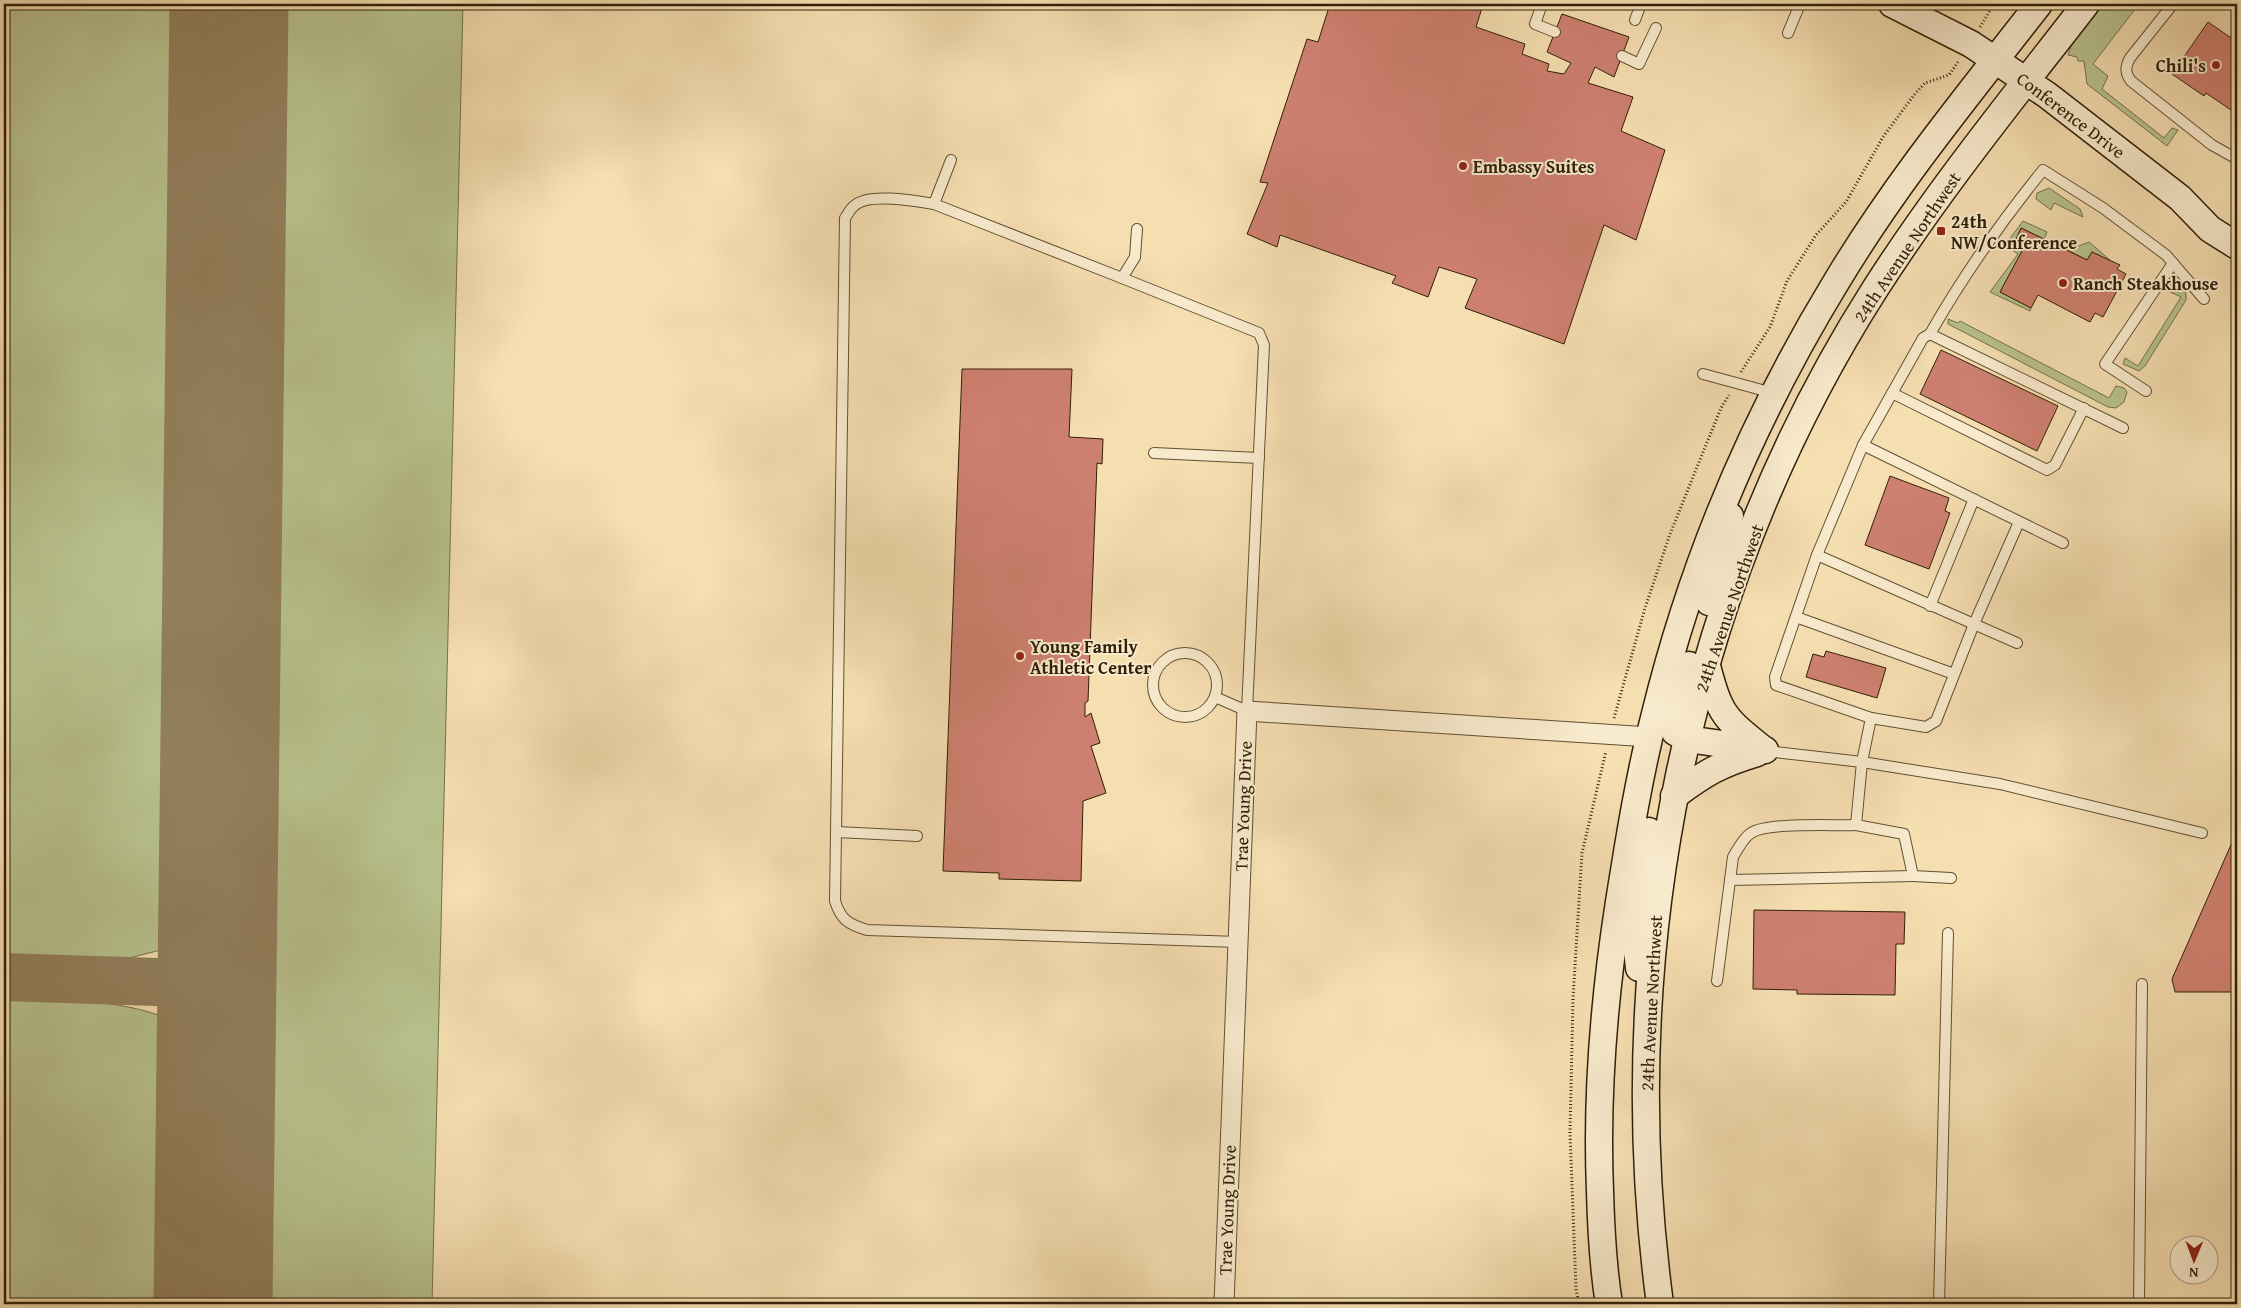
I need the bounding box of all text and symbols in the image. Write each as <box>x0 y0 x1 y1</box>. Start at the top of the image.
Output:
place label: Chili's <box>2156 52 2206 79</box>
marker: Chili's <box>2210 59 2222 71</box>
street label: Conference Drive <box>2011 65 2131 165</box>
place label: Embassy Suites <box>1473 153 1595 180</box>
marker: Embassy Suites <box>1457 160 1469 172</box>
street label: 24th Avenue Northwest <box>1847 166 1968 328</box>
place label: 24th NW/Conference <box>1951 208 2077 256</box>
marker: 24th NW/Conference <box>1935 225 1947 237</box>
place label: Ranch Steakhouse <box>2073 270 2218 297</box>
marker: Ranch Steakhouse <box>2057 277 2069 289</box>
street label: 24th Avenue Northwest <box>1688 520 1771 696</box>
place label: Young Family Athletic Center <box>1030 633 1152 681</box>
marker: Young Family Athletic Center <box>1014 650 1026 662</box>
street label: Trae Young Drive <box>1227 740 1259 872</box>
street label: 24th Avenue Northwest <box>1633 914 1669 1092</box>
street label: Trae Young Drive <box>1211 1144 1243 1276</box>
north arrow <box>2168 1236 2218 1286</box>
text: N <box>2188 1263 2199 1283</box>

